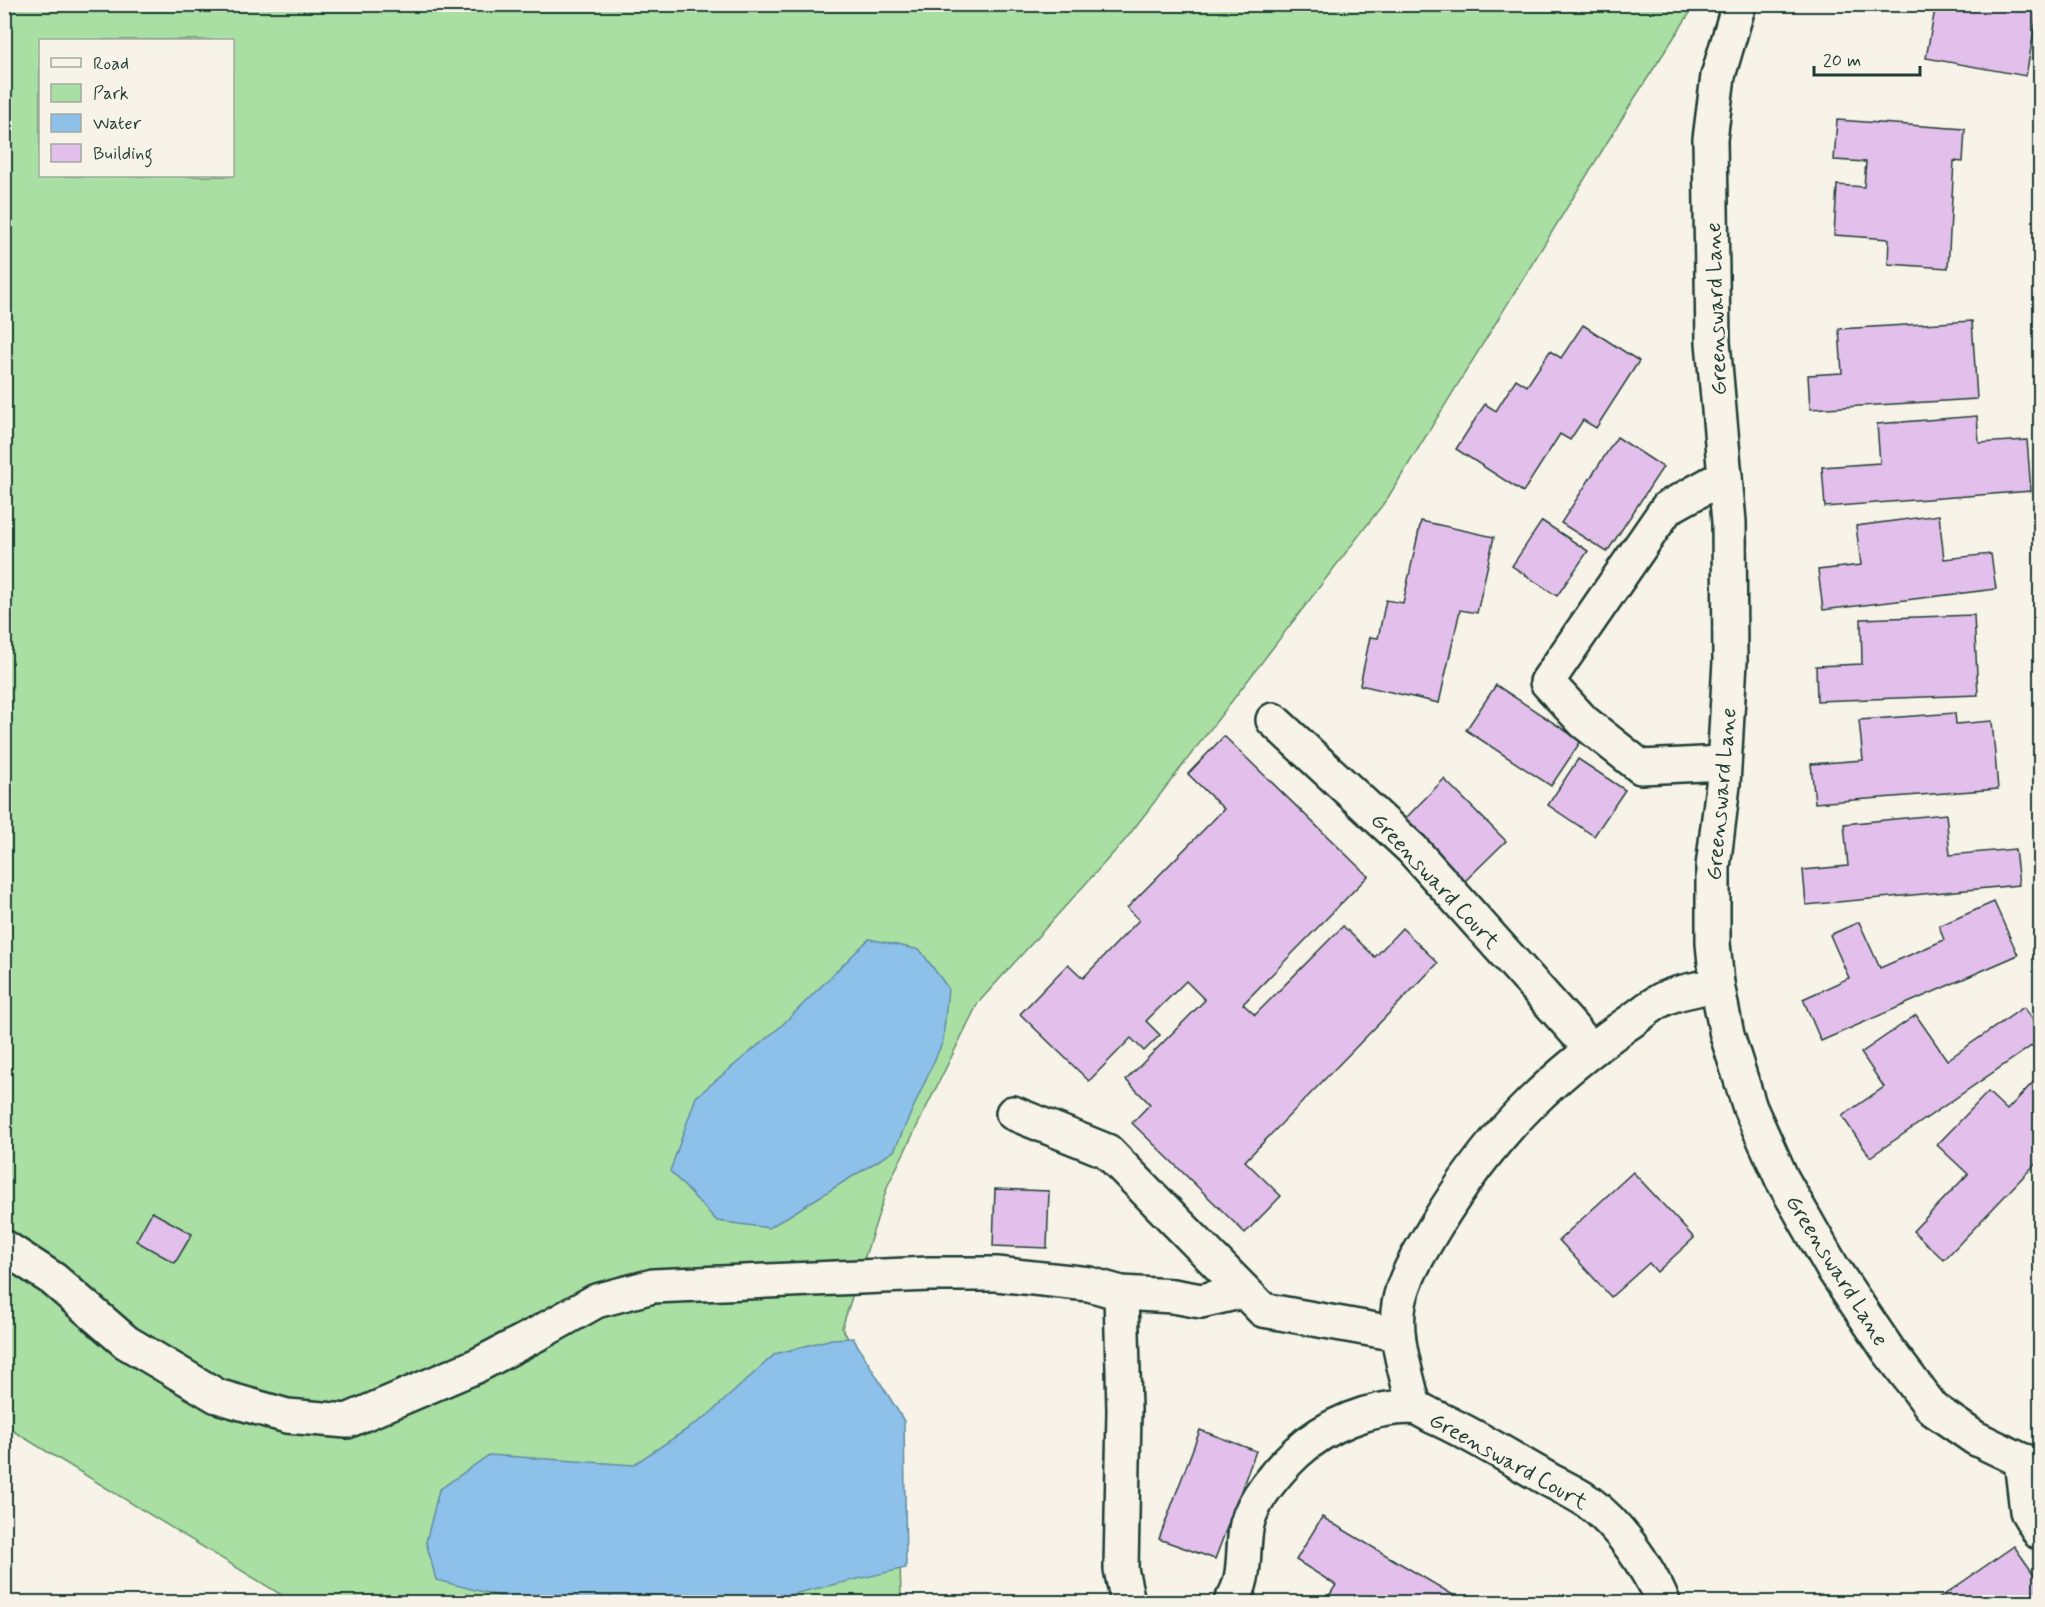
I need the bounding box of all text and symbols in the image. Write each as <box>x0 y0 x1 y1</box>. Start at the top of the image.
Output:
legend <box>39 39 234 177</box>
scale bar <box>1814 39 1920 77</box>
text: 20 m <box>1823 49 1861 73</box>
text: Road <box>93 52 129 76</box>
text: Park <box>93 82 129 106</box>
text: Water <box>93 112 142 136</box>
text: Building <box>93 142 153 168</box>
street label: Greensward Lane <box>1700 222 1734 396</box>
street label: Greensward Lane <box>1700 707 1743 882</box>
street label: Greensward Court <box>1364 807 1505 956</box>
street label: Greensward Lane <box>1779 1190 1894 1352</box>
street label: Greensward Court <box>1424 1407 1592 1517</box>

